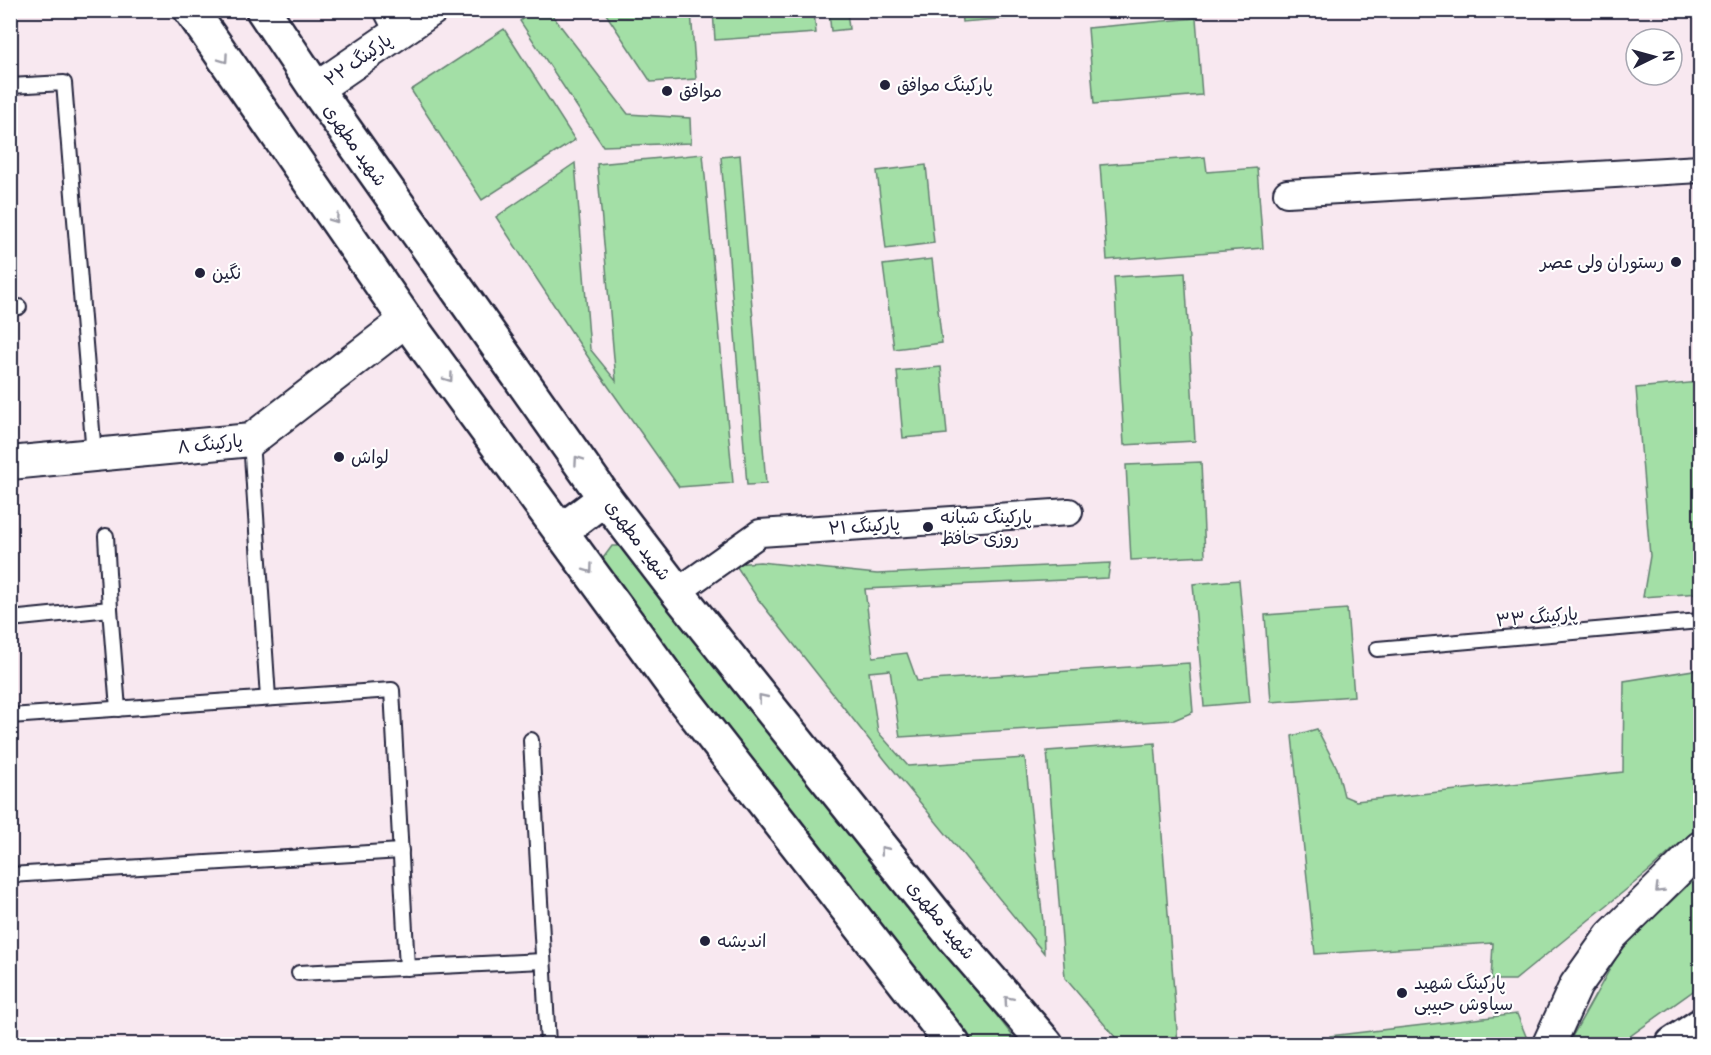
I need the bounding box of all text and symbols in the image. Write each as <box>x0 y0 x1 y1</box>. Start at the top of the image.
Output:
north arrow <box>1624 27 1684 87</box>
street label: پارکینگ ۲۲ <box>320 29 397 92</box>
text: N <box>1658 50 1678 62</box>
one-way arrow <box>217 52 228 63</box>
place label: پارکینگ موافق <box>897 74 993 97</box>
marker: پارکینگ موافق <box>878 78 892 92</box>
place label: موافق <box>679 80 722 103</box>
marker: موافق <box>660 84 674 98</box>
street label: شهید مطهری <box>318 100 391 191</box>
one-way arrow <box>328 212 339 223</box>
place label: رستوران ولی عصر <box>1538 251 1664 274</box>
marker: رستوران ولی عصر <box>1669 255 1683 269</box>
place label: نگین <box>212 262 241 285</box>
marker: نگین <box>193 266 207 280</box>
one-way arrow <box>441 371 452 382</box>
street label: پارکینگ ۸ <box>176 430 244 459</box>
place label: لواش <box>351 446 389 469</box>
marker: لواش <box>332 450 346 464</box>
one-way arrow <box>575 456 586 467</box>
street label: شهید مطهری <box>600 495 676 585</box>
place label: پارکینگ شبانه روزی حافظ <box>940 506 1032 550</box>
street label: پارکینگ ۲۱ <box>828 513 901 540</box>
marker: پارکینگ شبانه روزی حافظ <box>921 520 935 534</box>
one-way arrow <box>582 562 593 573</box>
street label: پارکینگ ۳۳ <box>1495 602 1579 633</box>
one-way arrow <box>758 694 769 705</box>
one-way arrow <box>880 846 891 857</box>
street label: شهید مطهری <box>902 876 980 965</box>
one-way arrow <box>1655 881 1666 892</box>
place label: اندیشه <box>717 930 767 953</box>
marker: اندیشه <box>698 934 712 948</box>
place label: پارکینگ شهید سیاوش حبیبی <box>1414 972 1513 1016</box>
marker: پارکینگ شهید سیاوش حبیبی <box>1395 986 1409 1000</box>
one-way arrow <box>1004 996 1015 1007</box>

